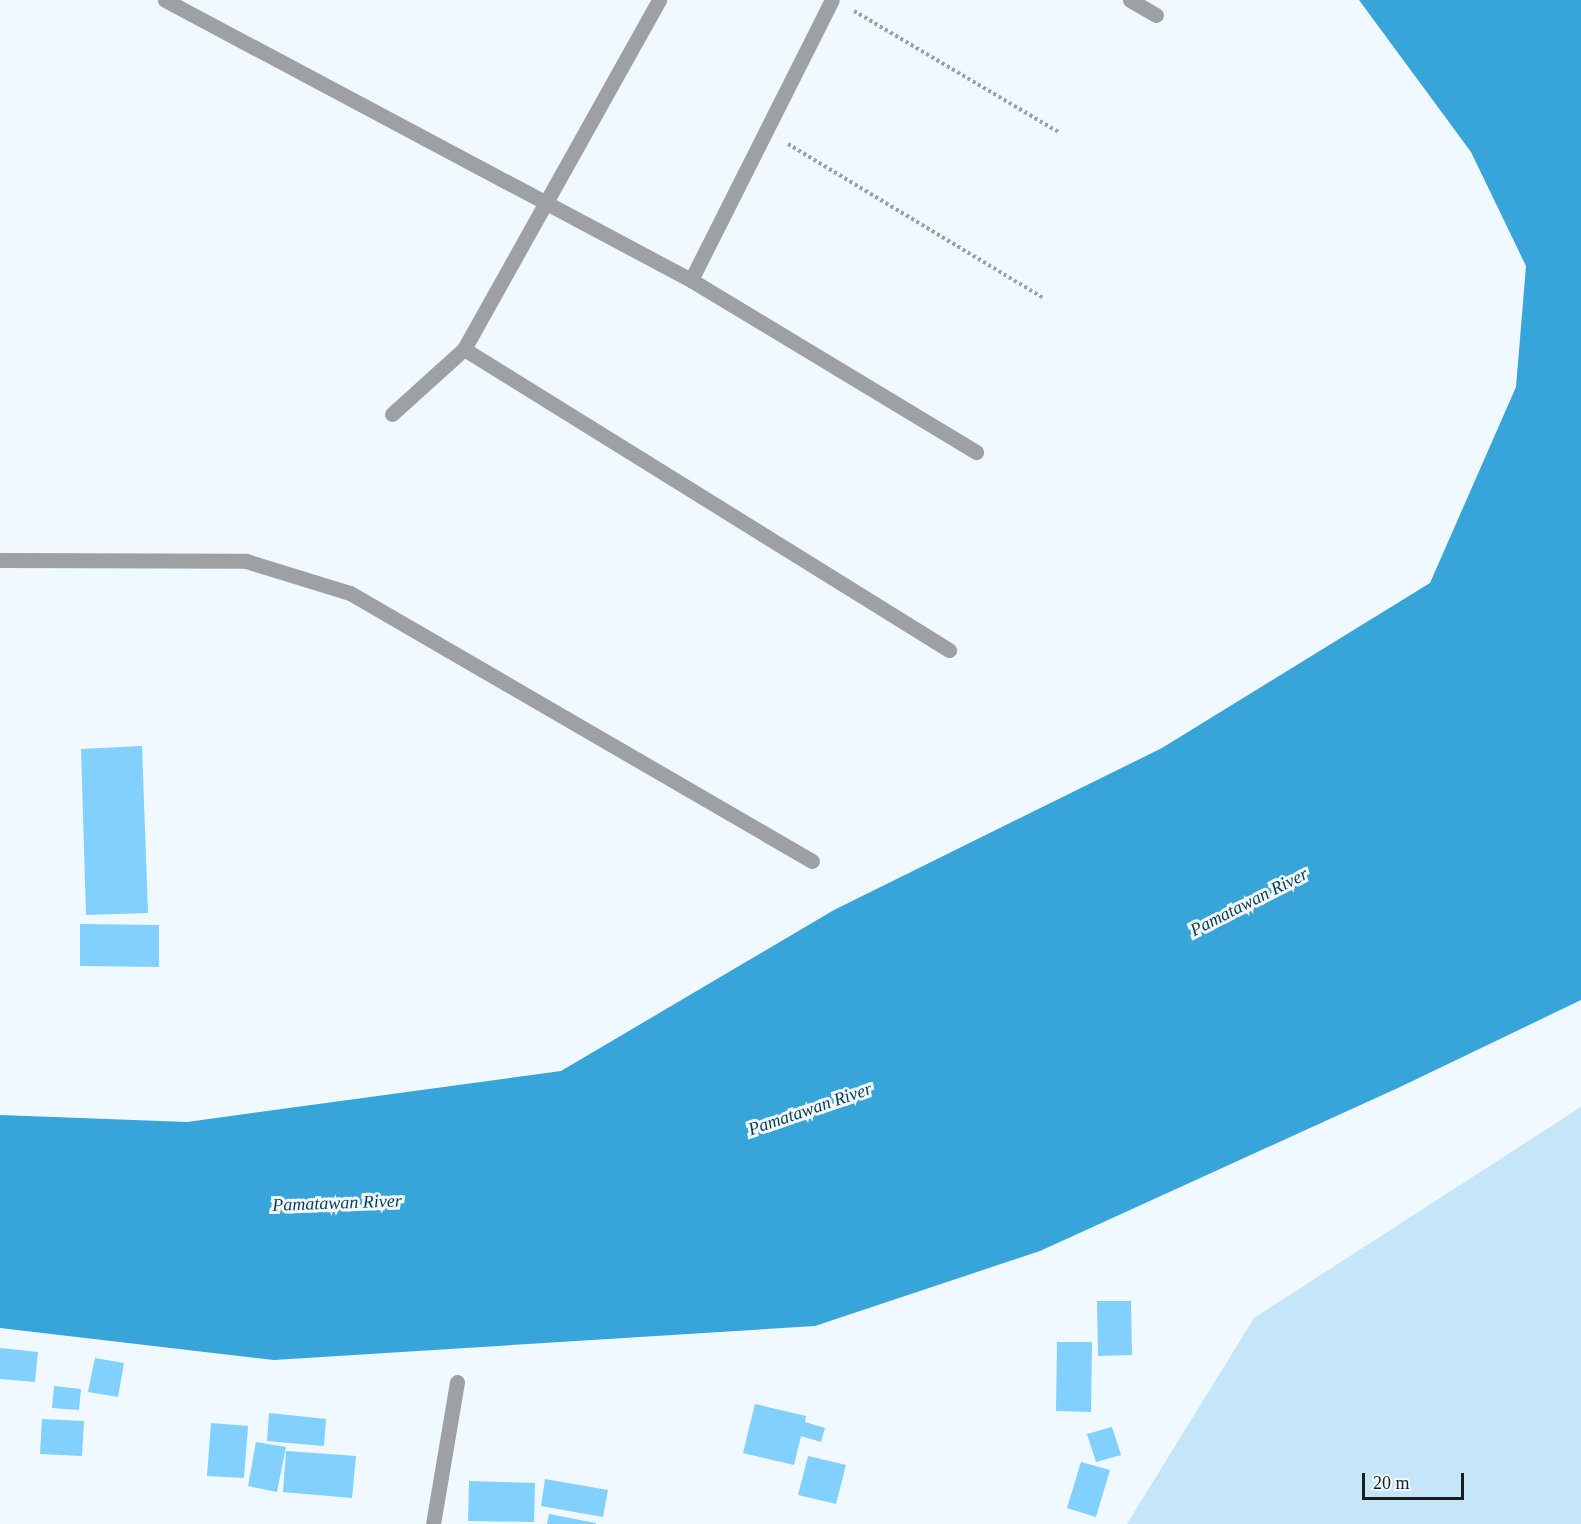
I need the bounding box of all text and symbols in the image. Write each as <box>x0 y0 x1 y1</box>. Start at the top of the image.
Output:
water label: Pamatawan River <box>1186 863 1312 941</box>
water label: Pamatawan River <box>745 1078 875 1140</box>
water label: Pamatawan River <box>272 1190 402 1216</box>
scale bar <box>1365 1461 1467 1499</box>
text: 20 m <box>1373 1473 1410 1493</box>

